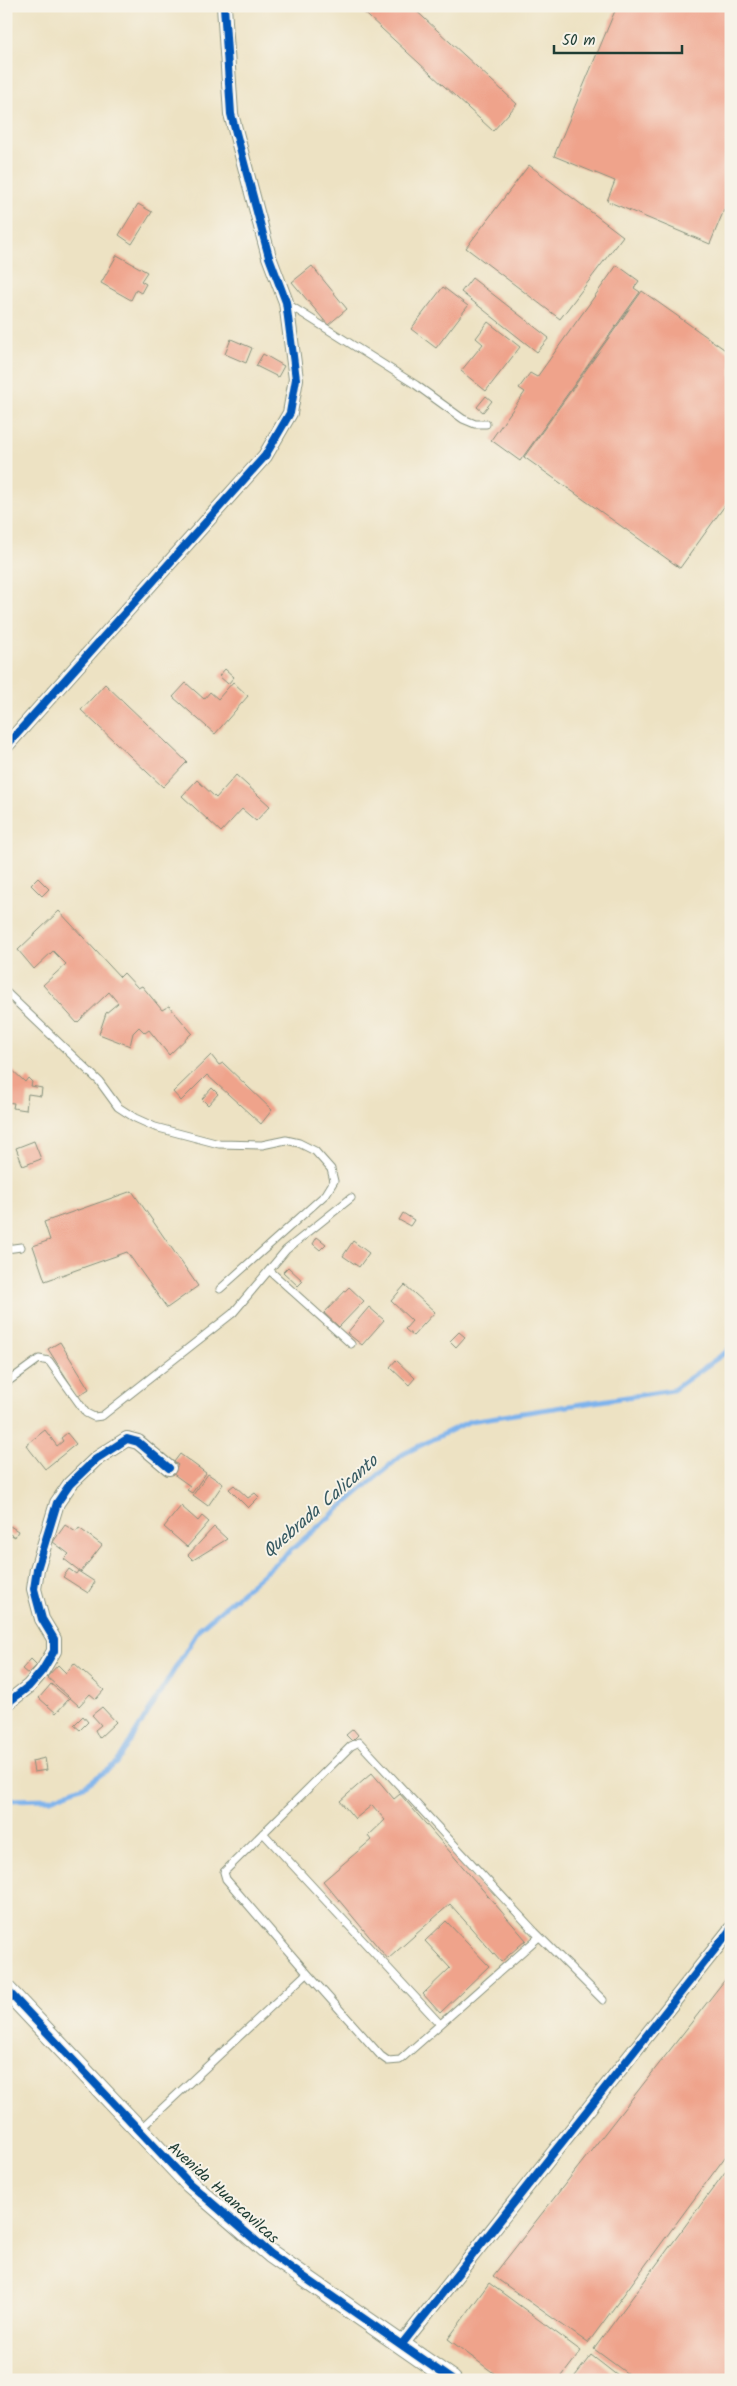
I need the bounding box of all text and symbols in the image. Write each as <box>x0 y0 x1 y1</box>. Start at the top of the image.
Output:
scale bar <box>554 22 682 54</box>
text: 50 m <box>562 29 596 53</box>
water label: Quebrada Calicanto <box>256 1447 387 1566</box>
street label: Avenida Huancavilcas <box>162 2136 285 2250</box>

